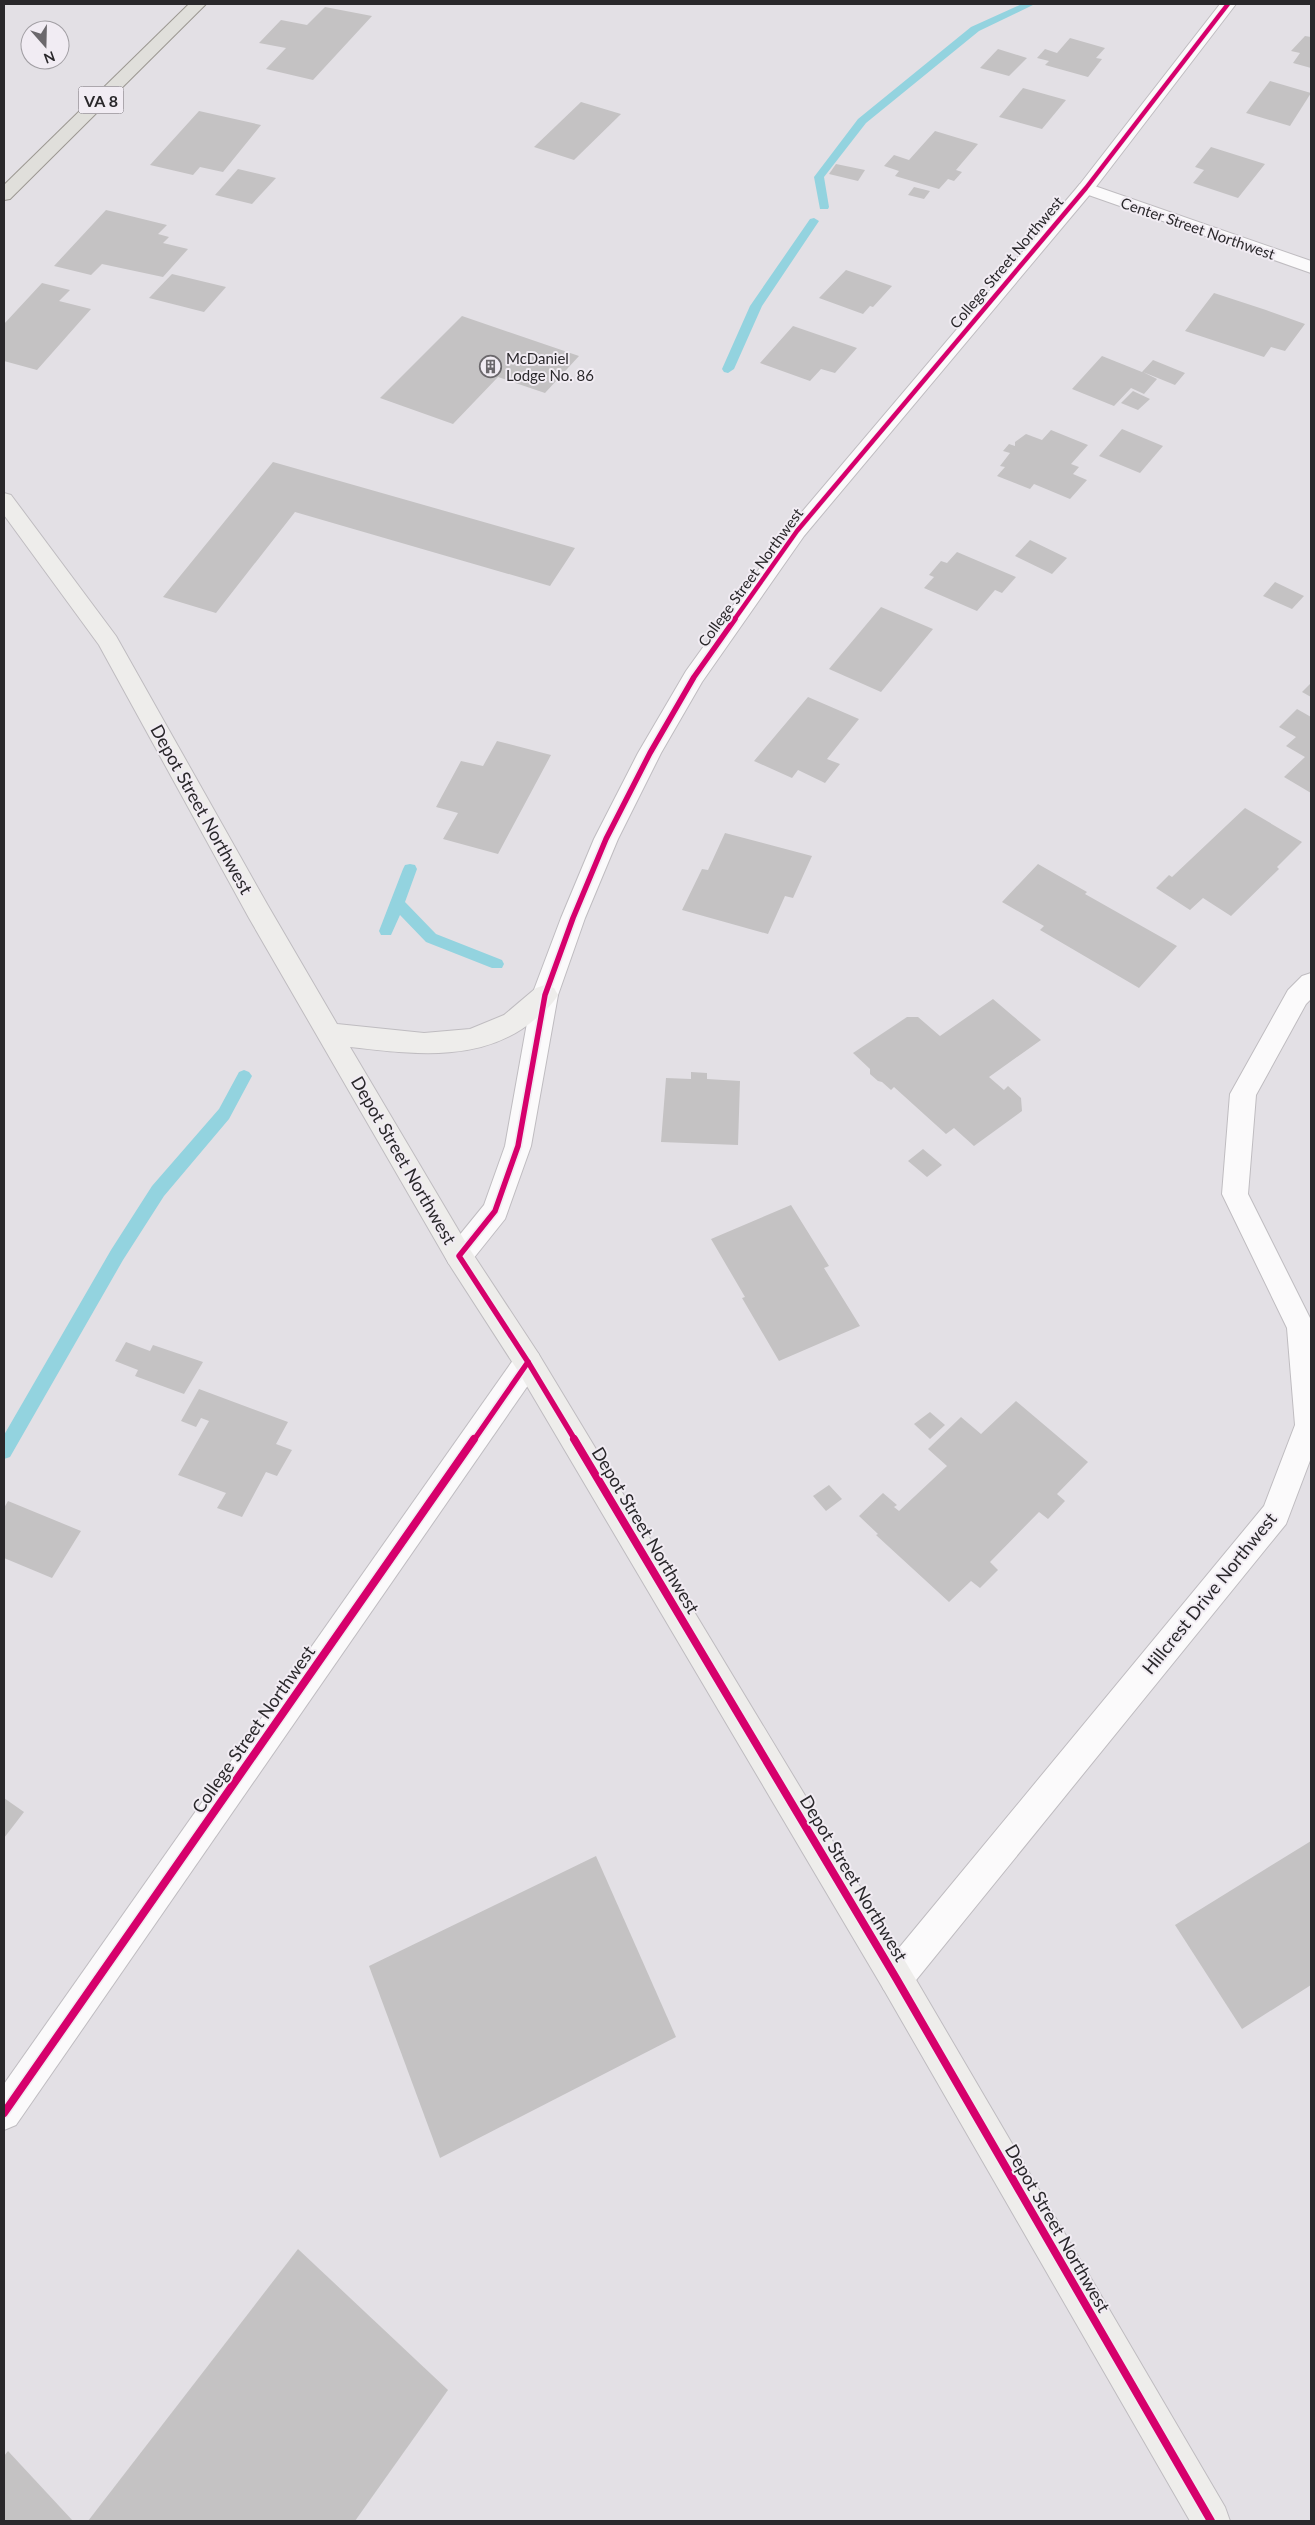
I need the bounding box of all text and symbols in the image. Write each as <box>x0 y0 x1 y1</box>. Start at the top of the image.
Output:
north arrow <box>20 20 70 70</box>
text: N <box>42 48 58 68</box>
road number: VA 8 <box>78 86 124 114</box>
street label: College Street Northwest <box>946 192 1067 332</box>
street label: Center Street Northwest <box>1118 193 1278 263</box>
place label: McDaniel Lodge No. 86 <box>506 349 594 384</box>
building icon: McDaniel Lodge No. 86 <box>478 355 502 379</box>
street label: College Street Northwest <box>694 504 807 650</box>
street label: Depot Street Northwest <box>146 720 258 898</box>
street label: Depot Street Northwest <box>347 1072 461 1249</box>
street label: Depot Street Northwest <box>587 1443 705 1618</box>
street label: Hillcrest Drive Northwest <box>1137 1507 1281 1678</box>
street label: College Street Northwest <box>187 1640 320 1817</box>
street label: Depot Street Northwest <box>795 1791 913 1966</box>
street label: Depot Street Northwest <box>1001 2140 1115 2317</box>

